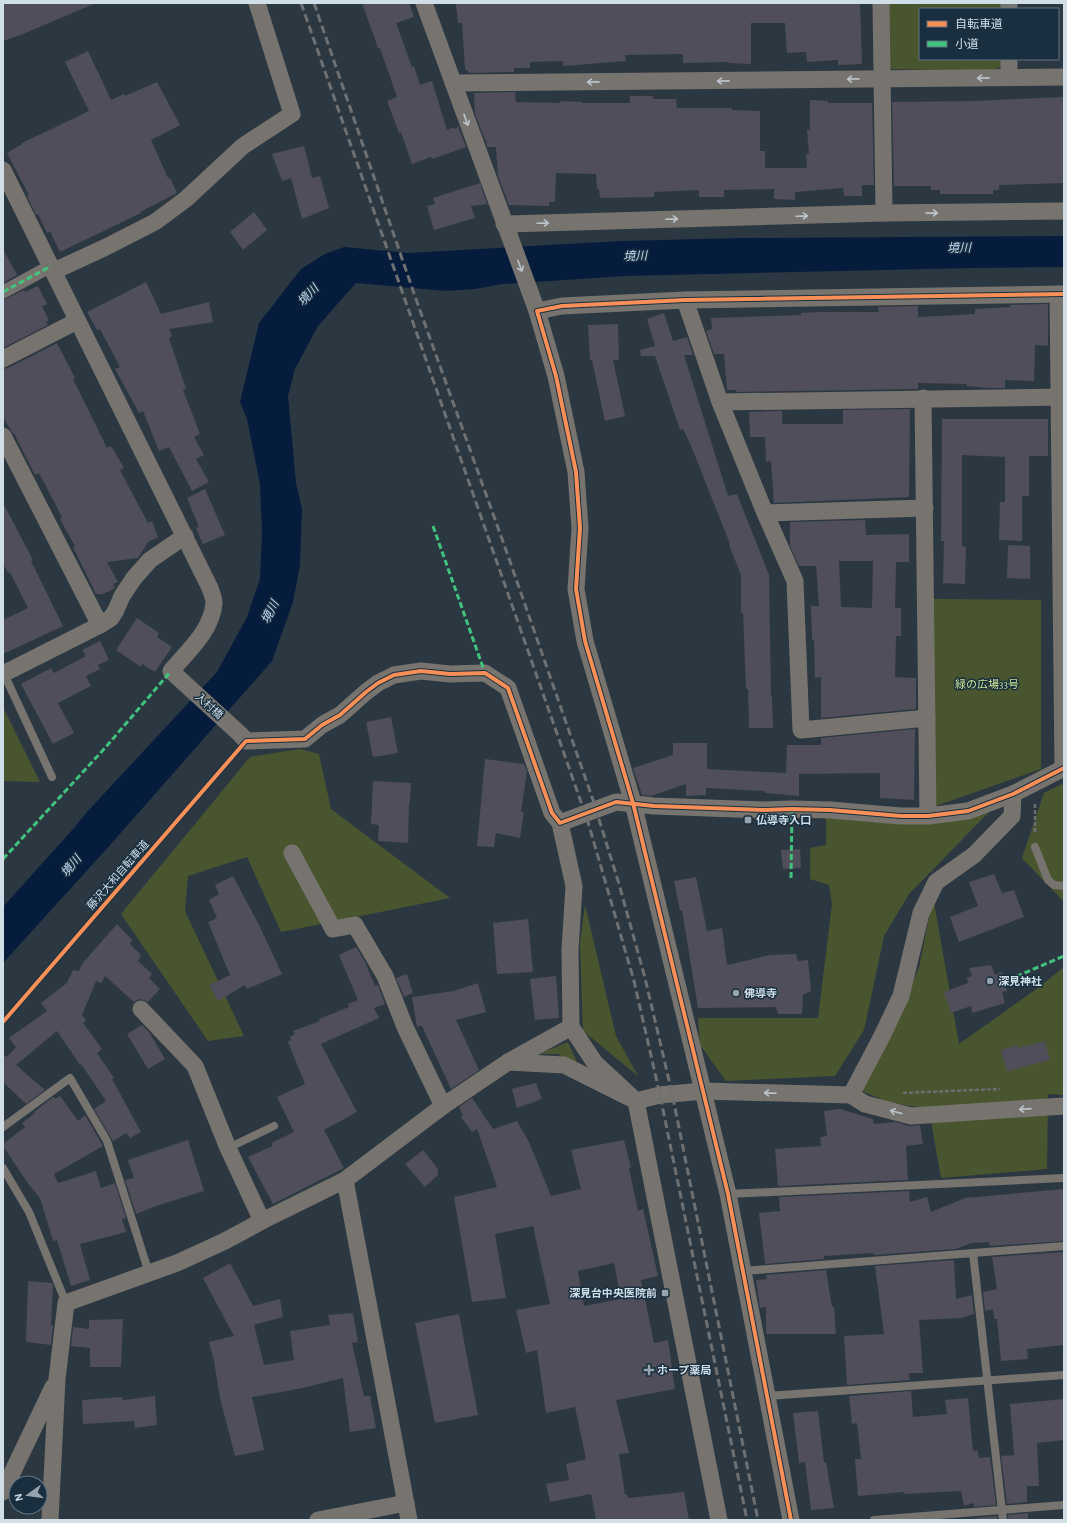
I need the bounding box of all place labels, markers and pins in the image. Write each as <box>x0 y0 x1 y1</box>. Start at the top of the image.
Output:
place label: 仏導寺入口 <box>756 814 811 826</box>
marker: 仏導寺入口 <box>743 815 753 825</box>
place label: 深見神社 <box>998 975 1042 987</box>
marker: 深見神社 <box>985 976 995 986</box>
place label: 佛導寺 <box>744 987 777 999</box>
marker: 佛導寺 <box>731 988 741 998</box>
place label: 深見台中央医院前 <box>569 1287 657 1299</box>
marker: 深見台中央医院前 <box>660 1288 670 1298</box>
marker: ホープ薬局 <box>644 1365 654 1375</box>
place label: ホープ薬局 <box>657 1365 711 1376</box>

